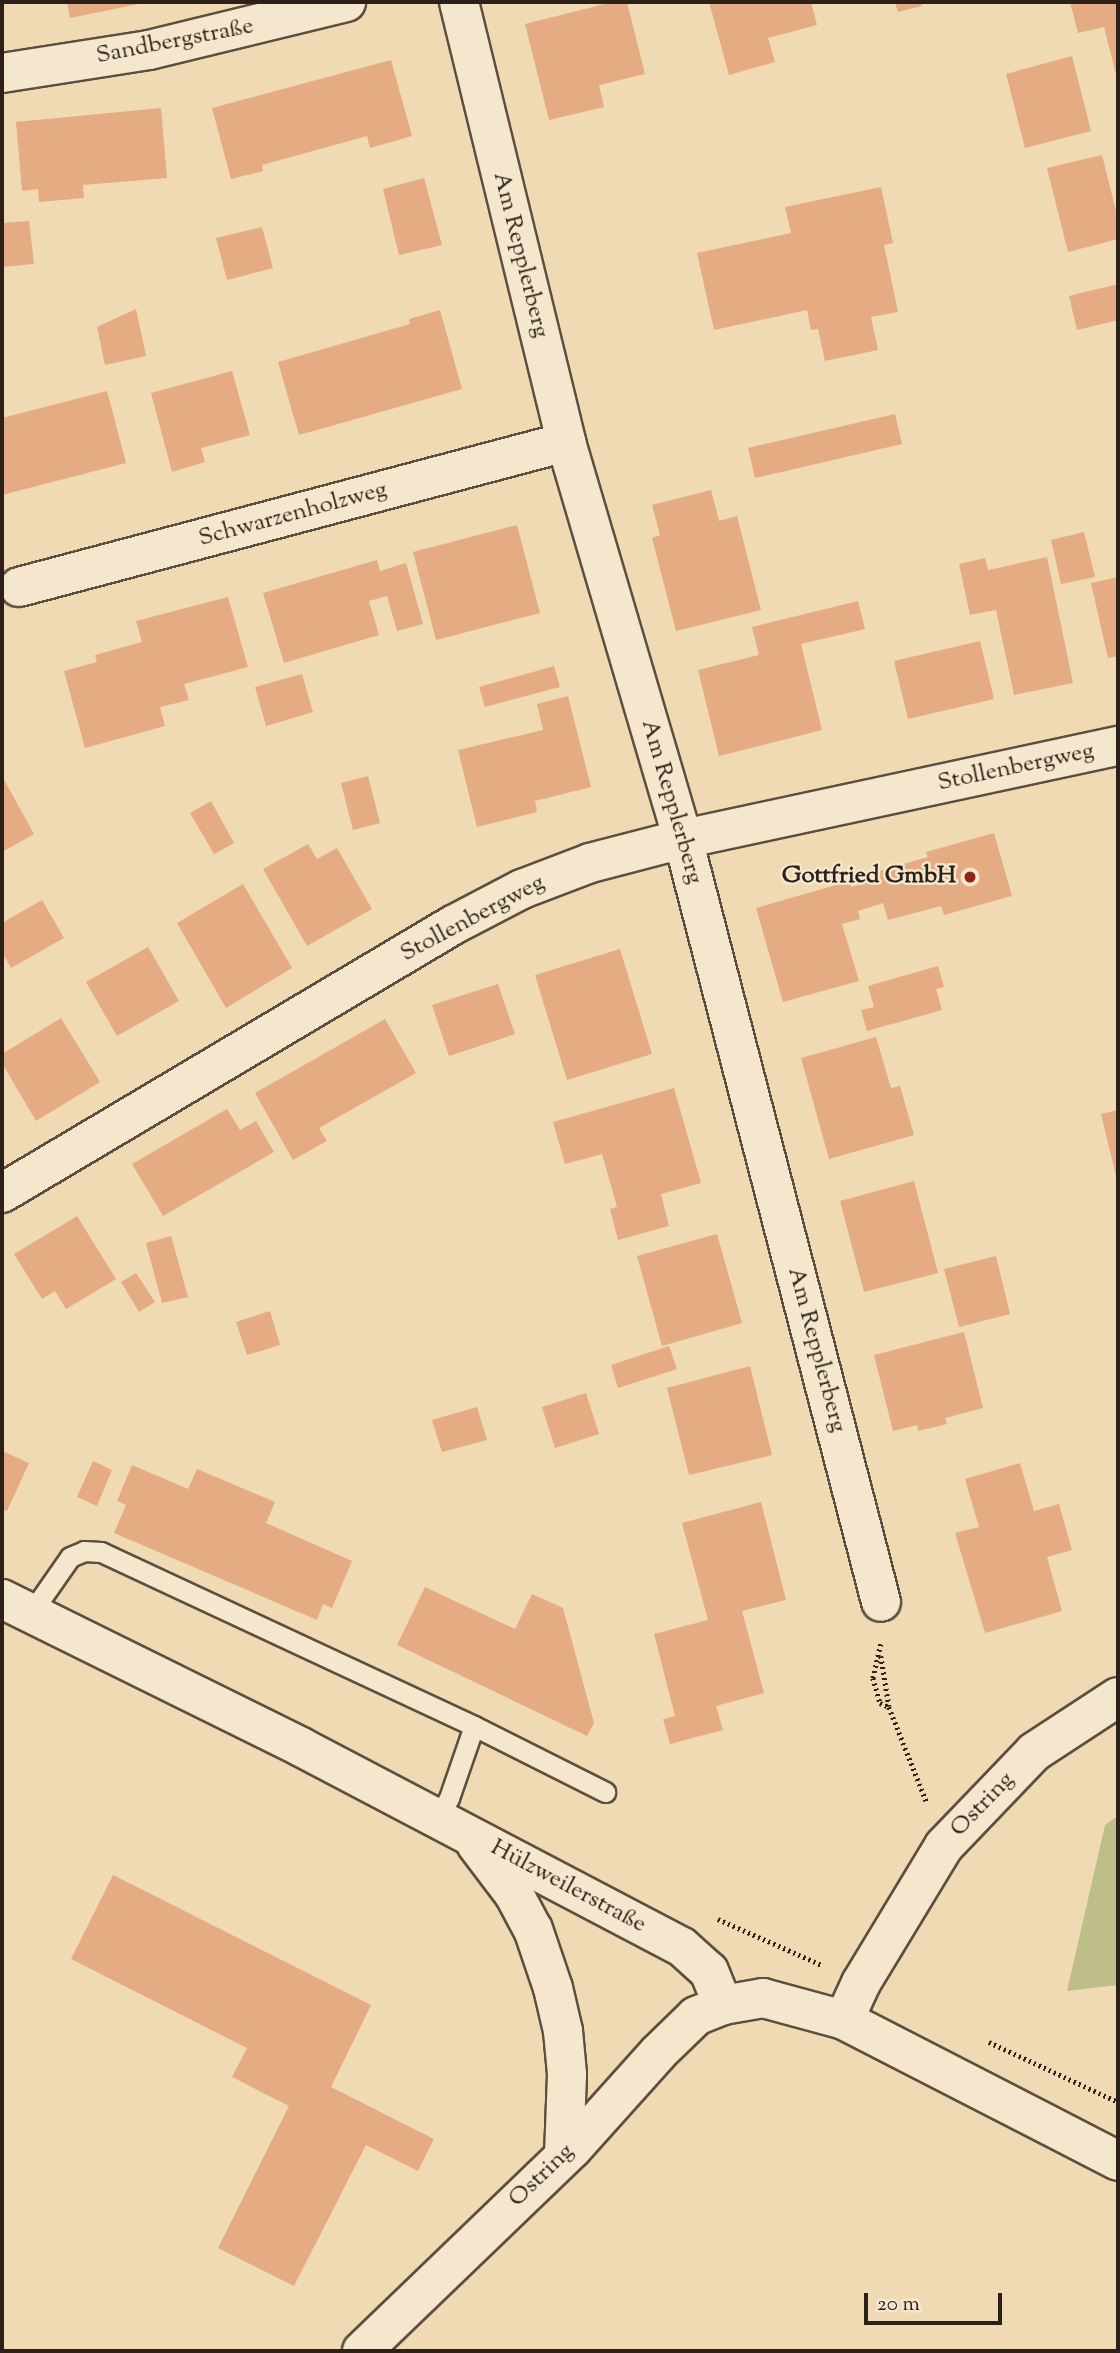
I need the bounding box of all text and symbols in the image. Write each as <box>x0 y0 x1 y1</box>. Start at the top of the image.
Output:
street label: Sandbergstraße <box>94 13 256 71</box>
street label: Am Repplerberg <box>486 169 554 341</box>
street label: Schwarzenholzweg <box>196 476 390 554</box>
street label: Am Repplerberg <box>634 717 708 887</box>
street label: Stollenbergweg <box>935 737 1097 799</box>
place label: Gottfried GmbH <box>782 863 956 891</box>
street label: Stollenbergweg <box>396 869 550 969</box>
marker: Gottfried GmbH <box>962 869 978 885</box>
street label: Am Repplerberg <box>780 1264 852 1436</box>
street label: Ostring <box>945 1766 1021 1844</box>
street label: Hülzweilerstraße <box>485 1834 651 1940</box>
street label: Ostring <box>503 2138 581 2214</box>
scale bar <box>868 2280 1006 2324</box>
text: 20 m <box>877 2290 920 2320</box>

